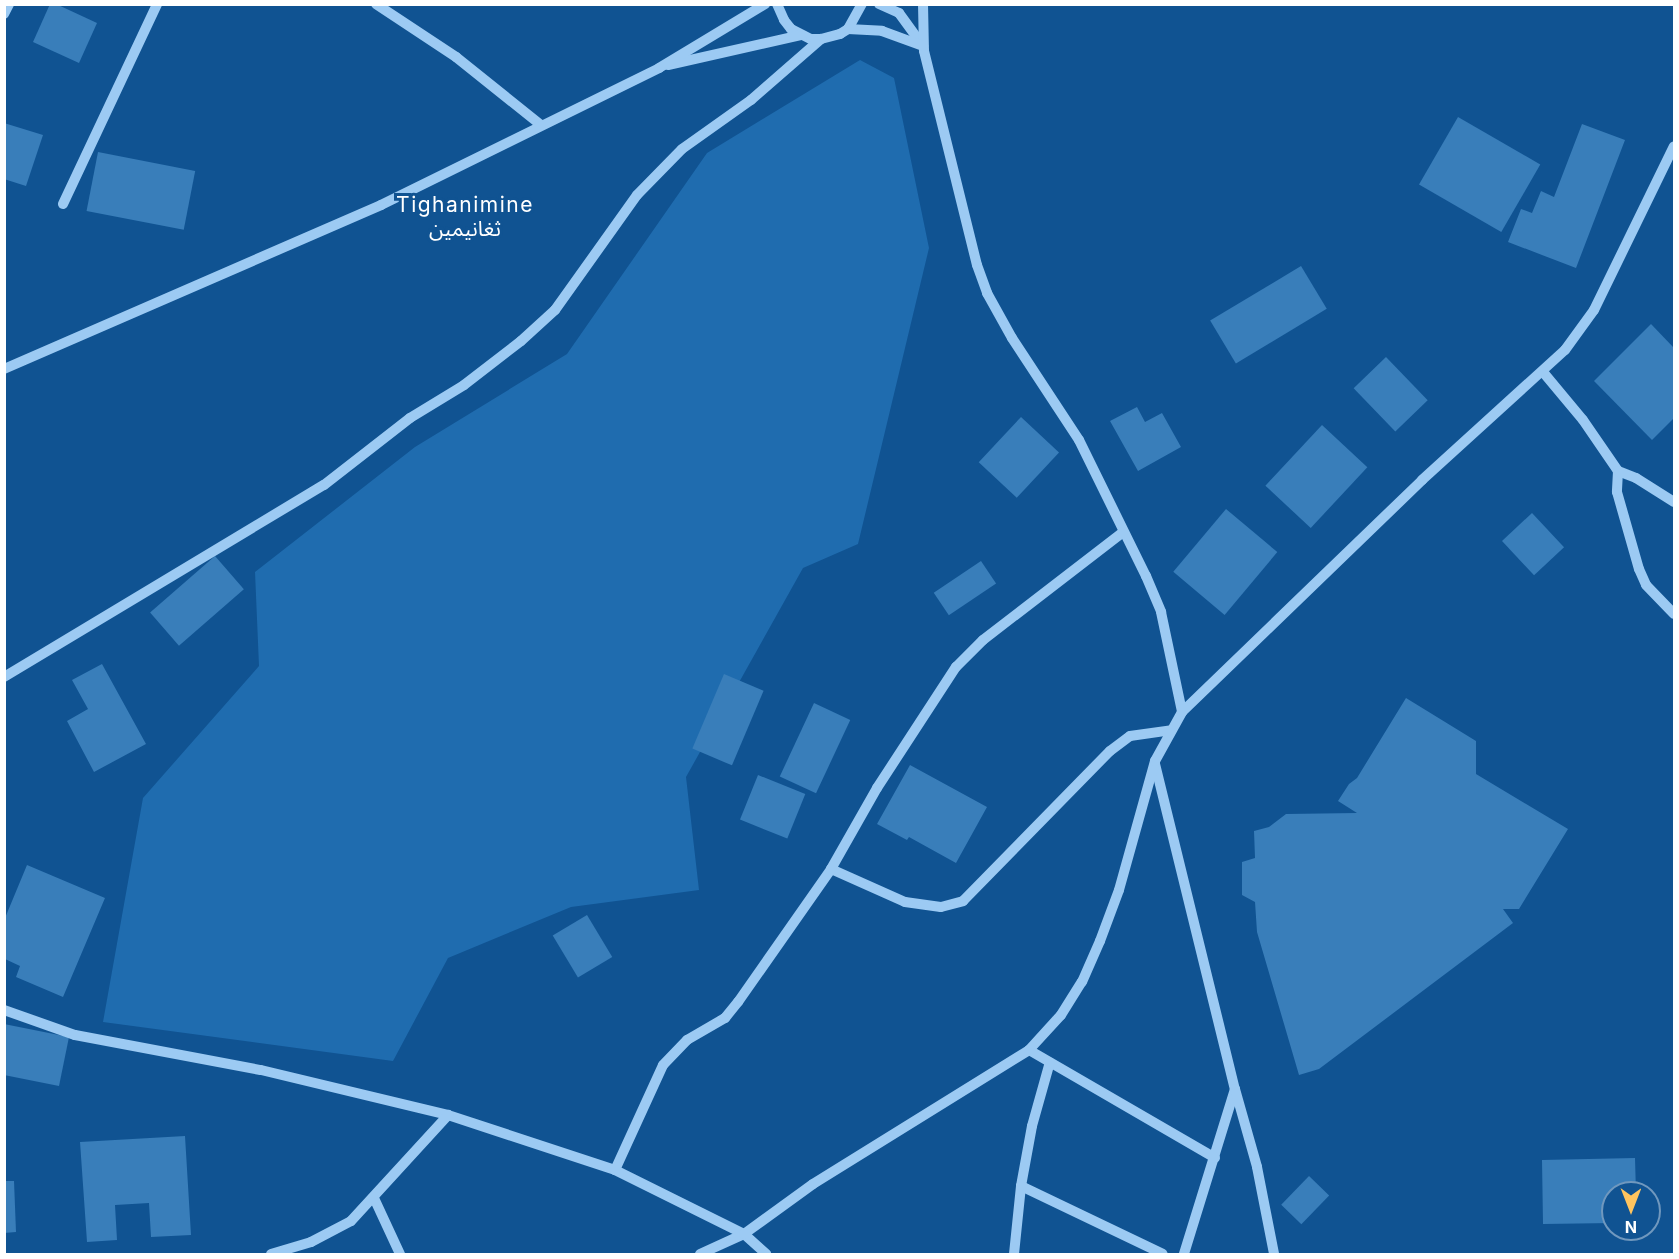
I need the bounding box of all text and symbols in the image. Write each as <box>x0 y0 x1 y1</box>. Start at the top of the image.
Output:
district label: Tighanimine ثغانيمين <box>396 192 534 242</box>
north arrow <box>1601 1181 1661 1241</box>
text: N <box>1625 1217 1637 1237</box>

